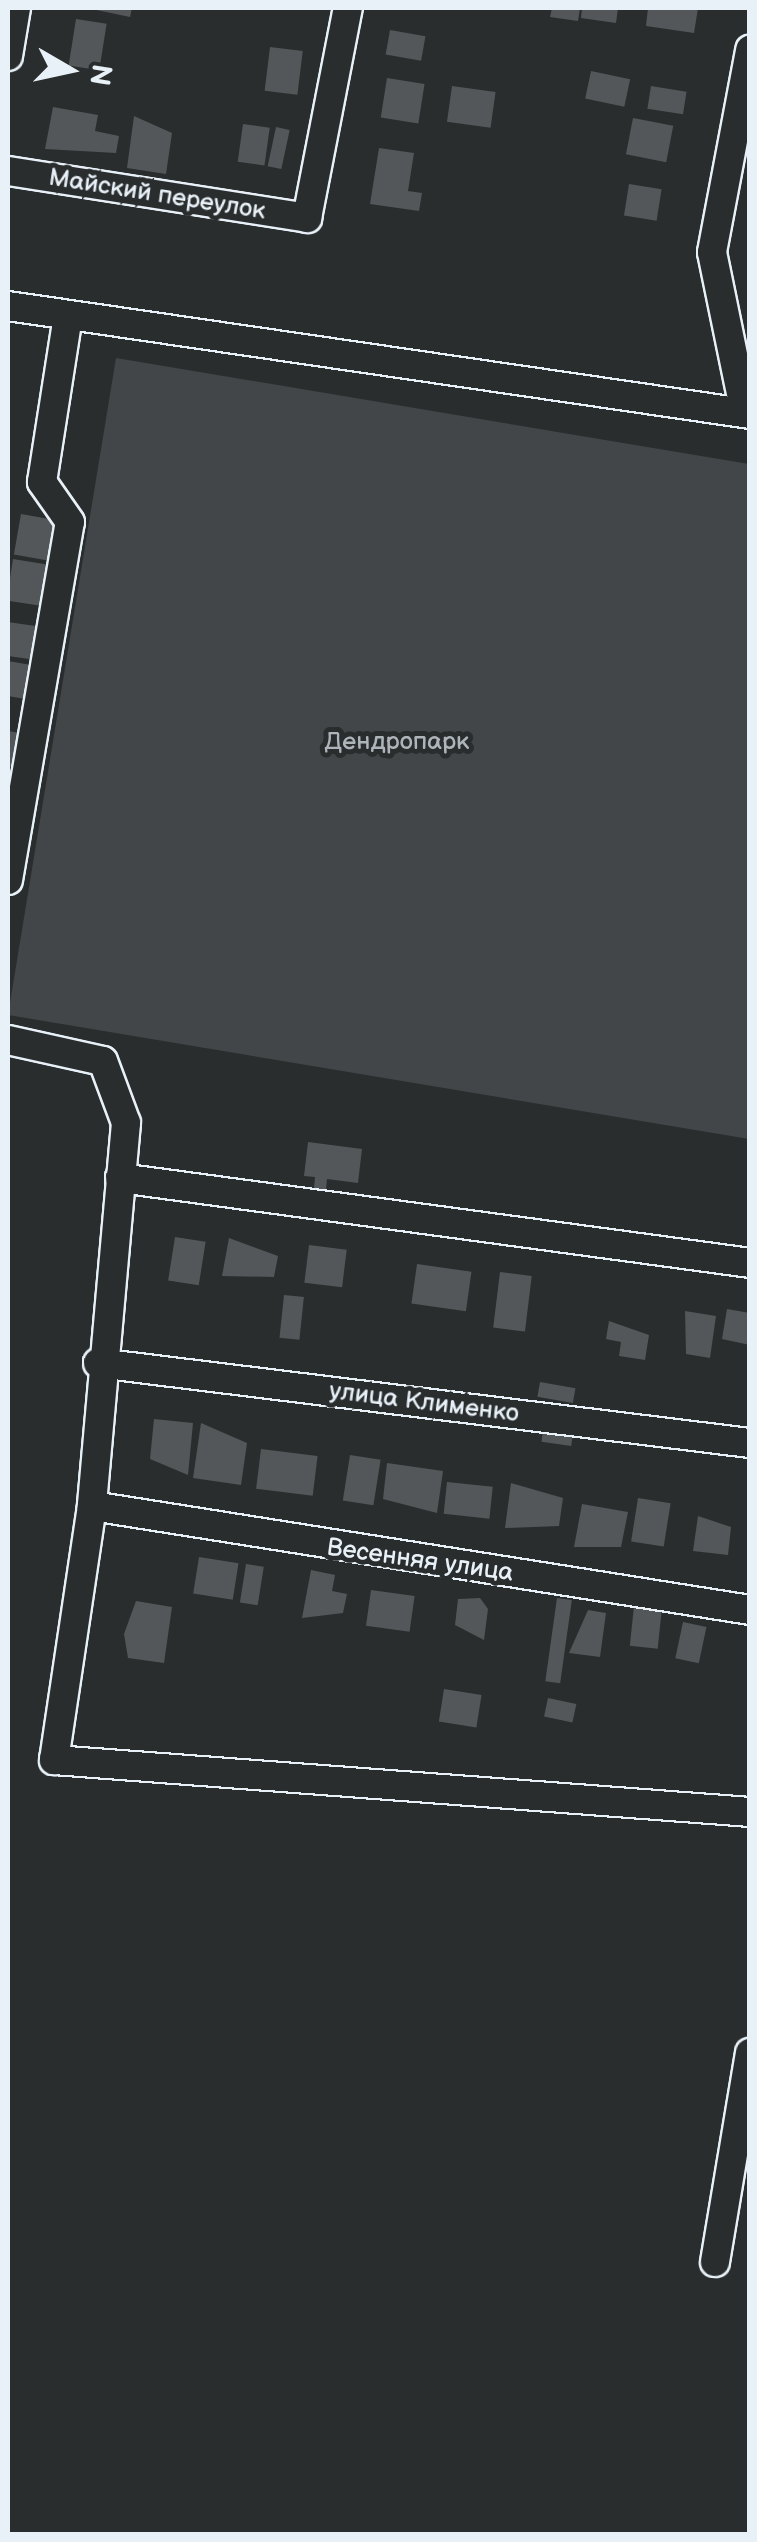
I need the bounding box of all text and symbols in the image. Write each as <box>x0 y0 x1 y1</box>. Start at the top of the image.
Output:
north arrow <box>20 20 120 120</box>
text: N <box>82 62 118 88</box>
street label: Майский переулок <box>47 163 267 227</box>
park label: Дендропарк <box>325 727 469 757</box>
street label: улица Клименко <box>328 1376 520 1430</box>
street label: Весенняя улица <box>325 1533 515 1589</box>

